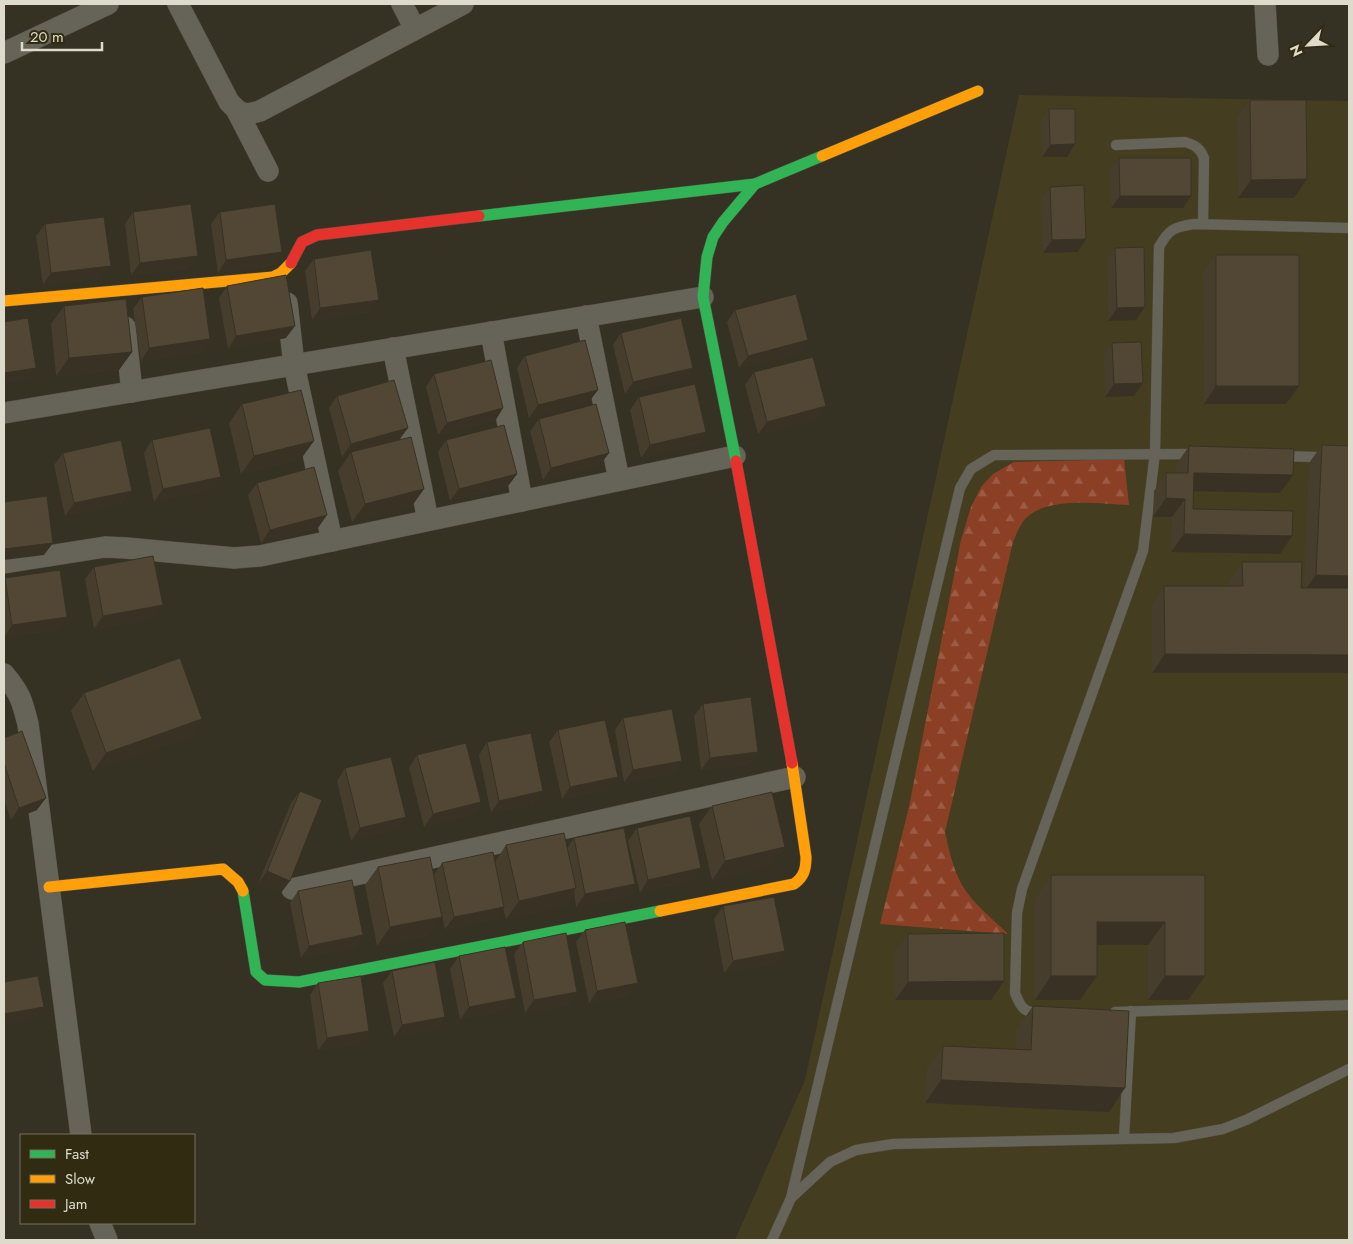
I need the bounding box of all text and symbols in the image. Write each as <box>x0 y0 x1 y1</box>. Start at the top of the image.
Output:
scale bar <box>22 20 102 52</box>
north arrow <box>1283 20 1333 70</box>
text: 20 m <box>30 26 64 48</box>
text: N <box>1285 41 1308 60</box>
legend <box>20 1134 195 1224</box>
text: Fast <box>65 1143 89 1165</box>
text: Slow <box>65 1168 96 1190</box>
text: Jam <box>63 1193 88 1215</box>

